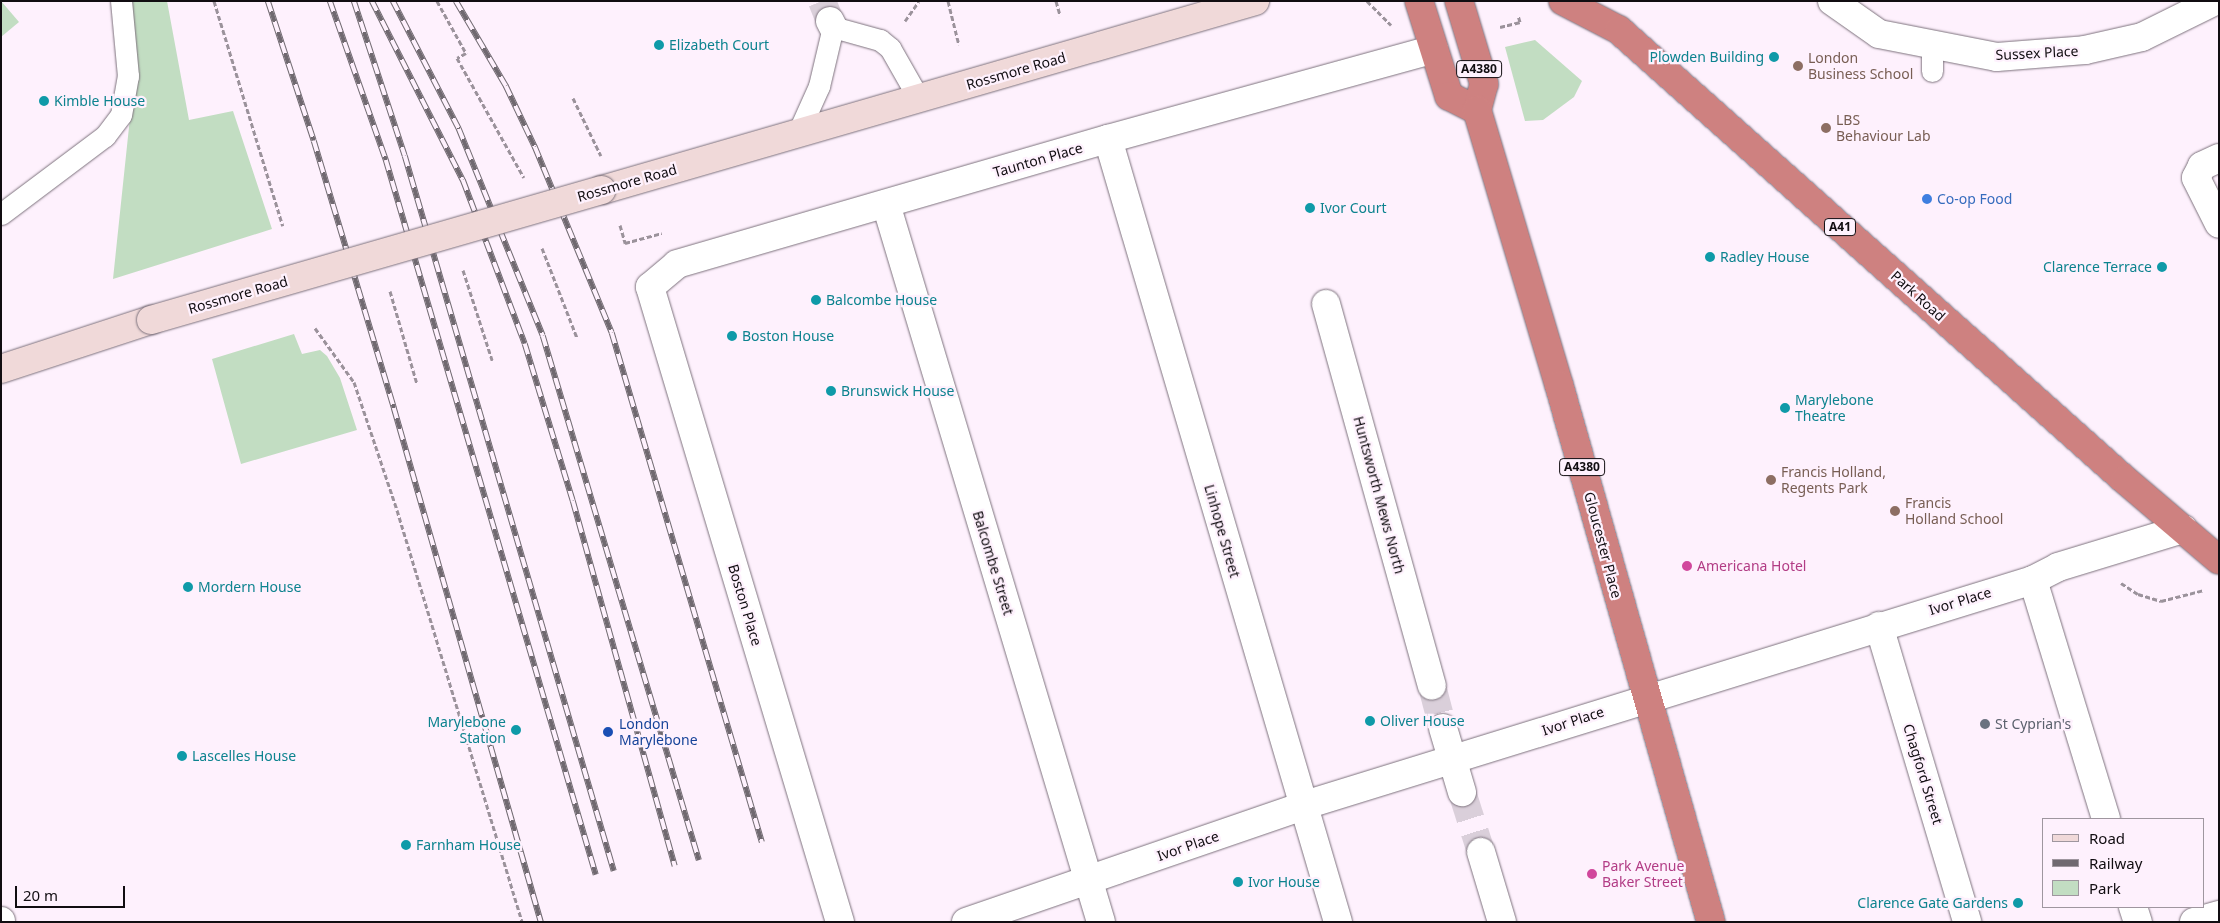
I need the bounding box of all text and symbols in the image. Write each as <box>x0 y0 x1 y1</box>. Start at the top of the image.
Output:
place label: Elizabeth Court <box>669 37 769 53</box>
marker: Elizabeth Court <box>653 39 665 51</box>
street label: Sussex Place <box>1995 42 2079 64</box>
street label: Rossmore Road <box>964 49 1068 93</box>
place label: Plowden Building <box>1649 49 1764 65</box>
place label: London Business School <box>1808 50 1913 82</box>
marker: Plowden Building <box>1768 51 1780 63</box>
road number: A4380 <box>1455 60 1503 78</box>
marker: London Business School <box>1792 60 1804 72</box>
place label: Kimble House <box>54 93 145 109</box>
marker: Kimble House <box>38 95 50 107</box>
place label: LBS Behaviour Lab <box>1836 112 1931 144</box>
marker: LBS Behaviour Lab <box>1820 122 1832 134</box>
street label: Taunton Place <box>991 139 1085 181</box>
street label: Rossmore Road <box>575 161 679 205</box>
place label: Co-op Food <box>1937 191 2012 207</box>
marker: Co-op Food <box>1921 193 1933 205</box>
place label: Ivor Court <box>1320 200 1387 216</box>
marker: Ivor Court <box>1304 202 1316 214</box>
road number: A41 <box>1824 218 1856 236</box>
place label: Radley House <box>1720 249 1809 265</box>
marker: Radley House <box>1704 251 1716 263</box>
place label: Clarence Terrace <box>2043 259 2152 275</box>
marker: Clarence Terrace <box>2156 261 2168 273</box>
street label: Park Road <box>1888 267 1948 325</box>
street label: Rossmore Road <box>186 273 290 317</box>
place label: Balcombe House <box>826 292 937 308</box>
marker: Balcombe House <box>810 294 822 306</box>
place label: Boston House <box>742 328 834 344</box>
marker: Boston House <box>726 330 738 342</box>
place label: Brunswick House <box>841 383 954 399</box>
marker: Brunswick House <box>825 385 837 397</box>
place label: Marylebone Theatre <box>1795 392 1874 424</box>
marker: Marylebone Theatre <box>1779 402 1791 414</box>
street label: Huntsworth Mews North <box>1350 414 1408 576</box>
road number: A4380 <box>1558 458 1606 477</box>
place label: Francis Holland, Regents Park <box>1781 464 1886 497</box>
marker: Francis Holland, Regents Park <box>1765 474 1777 486</box>
street label: Linhope Street <box>1201 483 1243 579</box>
street label: Gloucester Place <box>1581 490 1625 600</box>
place label: Francis Holland School <box>1905 495 2003 528</box>
marker: Francis Holland School <box>1889 505 1901 517</box>
street label: Balcombe Street <box>969 509 1017 617</box>
place label: Americana Hotel <box>1697 558 1806 574</box>
marker: Americana Hotel <box>1681 560 1693 572</box>
street label: Boston Place <box>725 562 765 648</box>
place label: Mordern House <box>198 579 301 595</box>
marker: Mordern House <box>182 581 194 593</box>
street label: Ivor Place <box>1927 584 1993 618</box>
street label: Ivor Place <box>1540 703 1606 739</box>
place label: Oliver House <box>1380 713 1465 729</box>
place label: Marylebone Station <box>427 714 506 746</box>
marker: Oliver House <box>1364 715 1376 727</box>
place label: London Marylebone <box>619 716 698 749</box>
place label: St Cyprian's <box>1995 716 2071 732</box>
marker: St Cyprian's <box>1979 718 1991 730</box>
street label: Chagford Street <box>1900 722 1946 826</box>
marker: Marylebone Station <box>510 724 522 736</box>
marker: London Marylebone <box>601 725 615 739</box>
place label: Lascelles House <box>192 748 296 764</box>
marker: Lascelles House <box>176 750 188 762</box>
legend <box>2042 818 2205 908</box>
street label: Ivor Place <box>1155 828 1221 864</box>
text: Road <box>2089 828 2125 848</box>
place label: Farnham House <box>416 837 521 853</box>
marker: Farnham House <box>400 839 412 851</box>
text: Railway <box>2089 853 2142 873</box>
place label: Park Avenue Baker Street <box>1602 858 1684 890</box>
marker: Park Avenue Baker Street <box>1586 868 1598 880</box>
place label: Ivor House <box>1248 874 1320 890</box>
scale bar <box>18 876 128 908</box>
marker: Ivor House <box>1232 876 1244 888</box>
text: Park <box>2089 878 2121 898</box>
text: 20 m <box>23 885 58 905</box>
place label: Clarence Gate Gardens <box>1857 895 2008 911</box>
marker: Clarence Gate Gardens <box>2012 897 2024 909</box>

